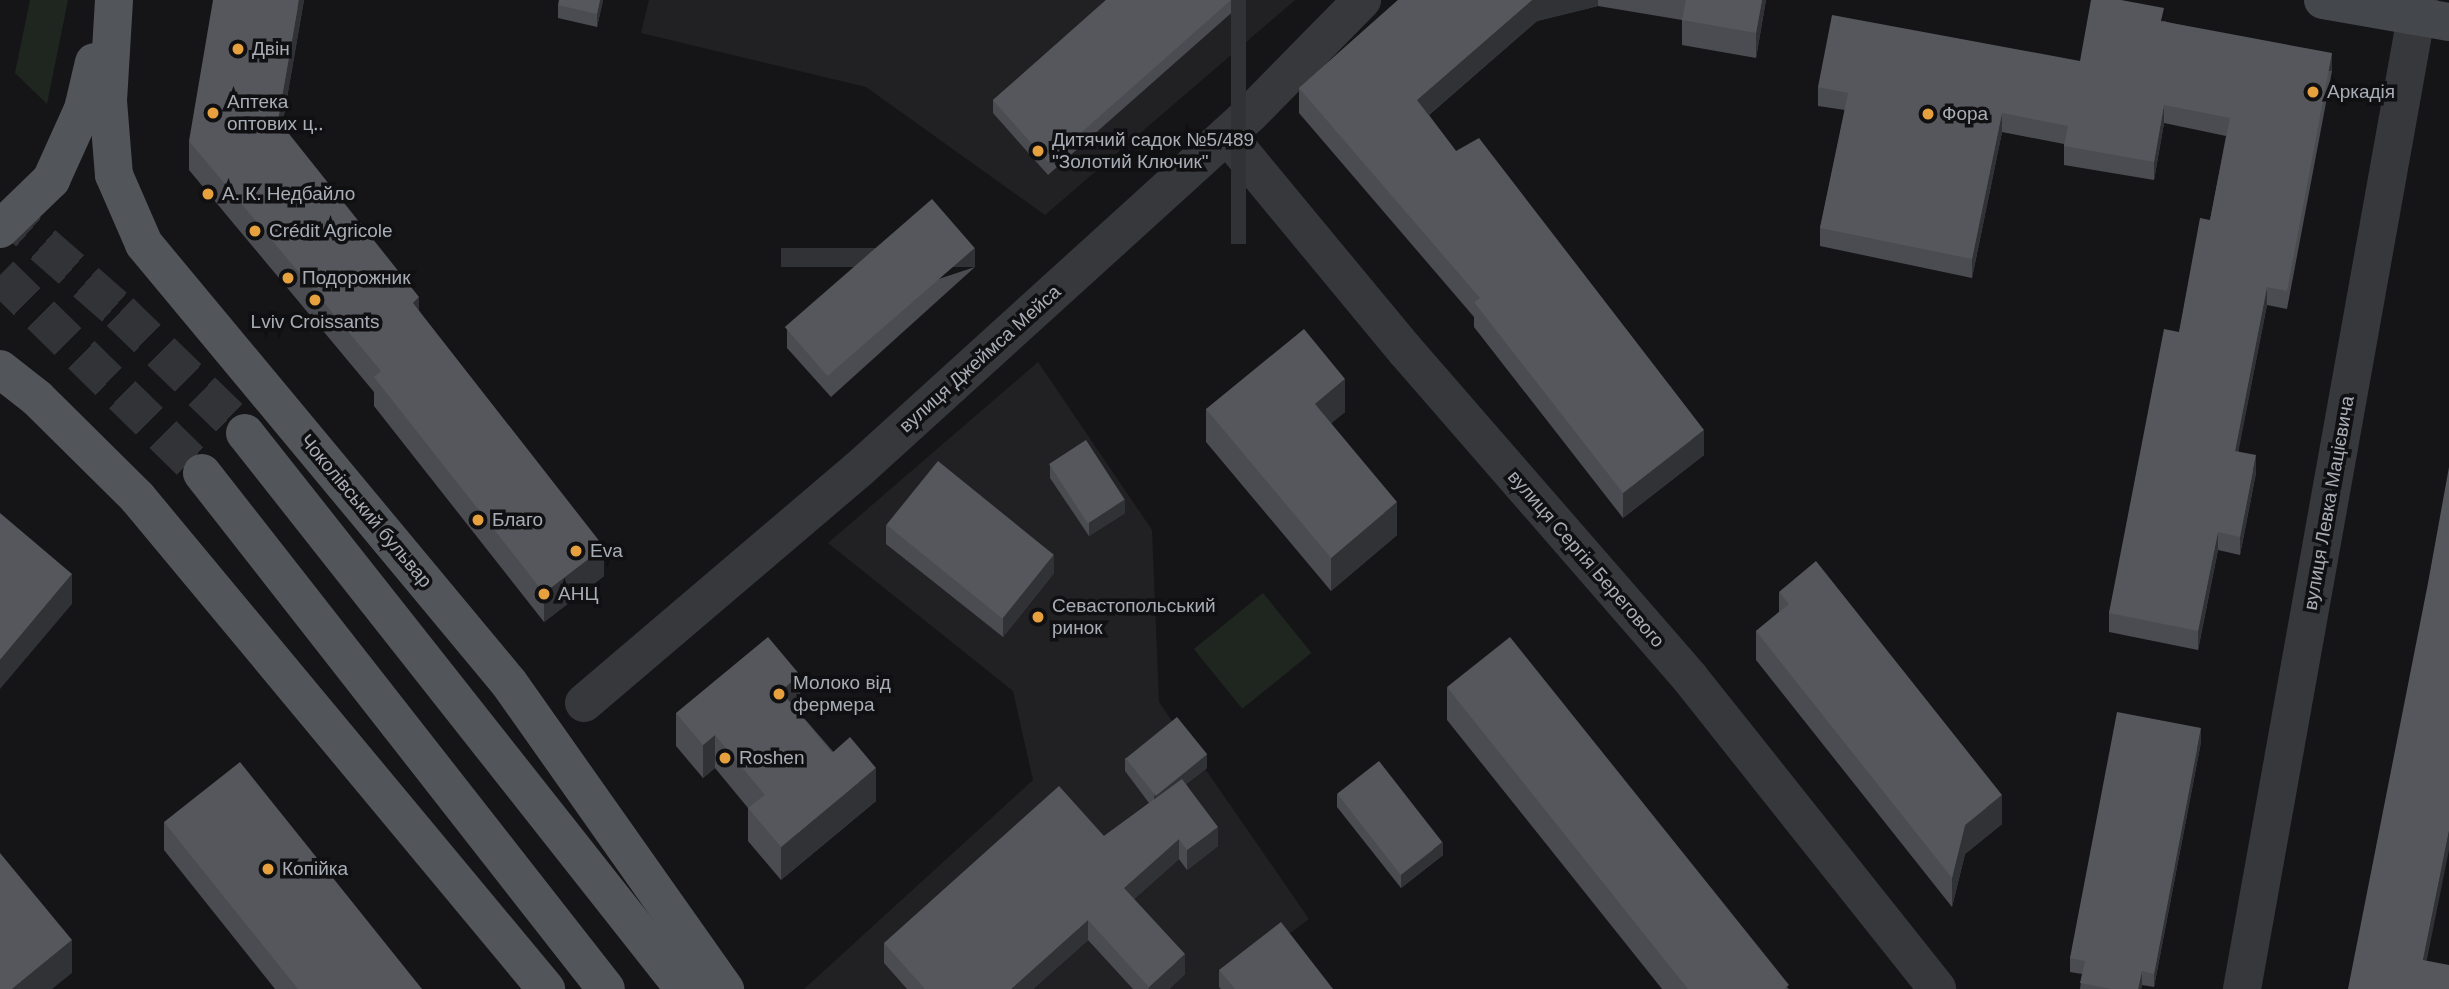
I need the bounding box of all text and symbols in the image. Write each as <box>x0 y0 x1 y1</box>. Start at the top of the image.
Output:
place label: Двін <box>252 38 290 60</box>
marker: Двін <box>230 41 246 57</box>
place label: Аркадія <box>2327 81 2395 103</box>
marker: Аркадія <box>2305 84 2321 100</box>
place label: Аптека оптових ц‥ <box>227 91 323 135</box>
place label: Фора <box>1942 103 1988 125</box>
marker: Аптека оптових ц‥ <box>205 105 221 121</box>
marker: Фора <box>1920 106 1936 122</box>
place label: Дитячий садок №5/489 "Золотий Ключик" <box>1052 129 1254 173</box>
marker: Дитячий садок №5/489 "Золотий Ключик" <box>1030 143 1046 159</box>
place label: А. К. Недбайло <box>222 183 355 205</box>
marker: А. К. Недбайло <box>200 186 216 202</box>
place label: Crédit Agricole <box>269 220 394 242</box>
marker: Crédit Agricole <box>247 223 263 239</box>
place label: Подорожник <box>302 267 411 289</box>
marker: Подорожник <box>280 270 296 286</box>
street label: вулиця Джеймса Мейса <box>895 280 1065 438</box>
marker: Lviv Croissants <box>307 292 323 308</box>
place label: Lviv Croissants <box>251 311 379 333</box>
street label: вулиця Левка Мацієвича <box>2299 394 2359 612</box>
street label: Чоколівський бульвар <box>295 430 437 592</box>
street label: вулиця Сергія Берегового <box>1503 466 1669 652</box>
place label: Благо <box>492 509 543 531</box>
marker: Благо <box>470 512 486 528</box>
place label: Eva <box>590 540 623 562</box>
marker: Eva <box>568 543 584 559</box>
place label: АНЦ <box>558 583 598 605</box>
marker: АНЦ <box>536 586 552 602</box>
place label: Севастопольський ринок <box>1052 595 1216 639</box>
marker: Севастопольський ринок <box>1030 609 1046 625</box>
place label: Молоко від фермера <box>793 672 891 716</box>
marker: Молоко від фермера <box>771 686 787 702</box>
place label: Roshen <box>739 747 804 769</box>
marker: Roshen <box>717 750 733 766</box>
place label: Копійка <box>282 858 348 880</box>
marker: Копійка <box>260 861 276 877</box>

